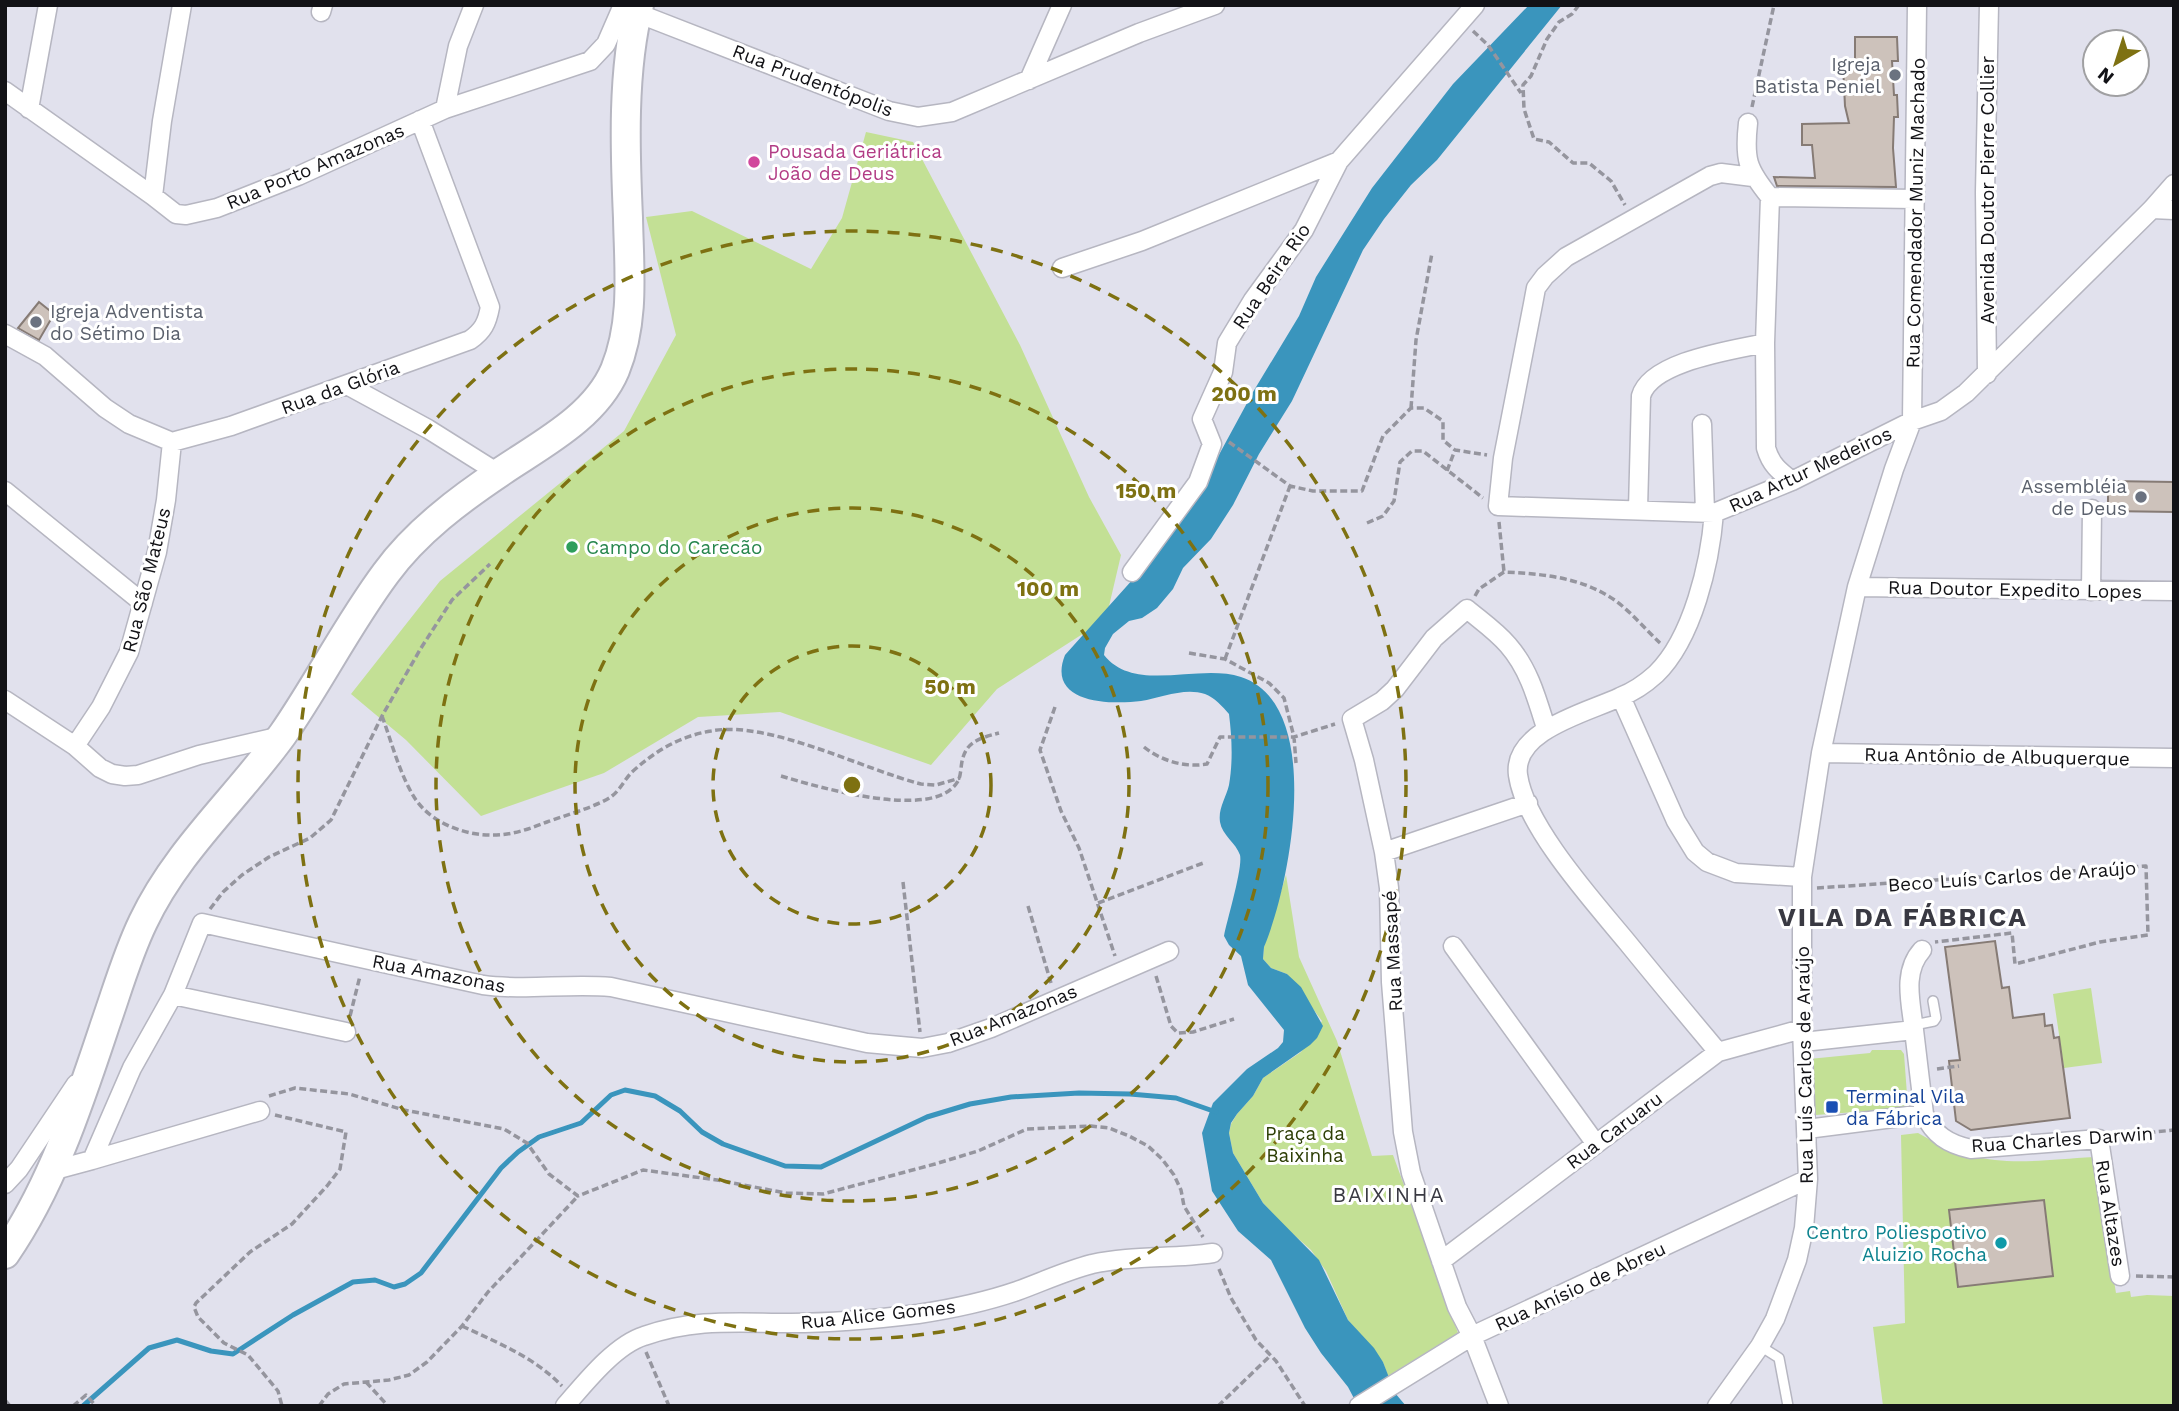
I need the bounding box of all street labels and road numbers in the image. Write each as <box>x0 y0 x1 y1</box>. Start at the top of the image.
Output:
street label: Rua Prudentópolis <box>729 39 896 122</box>
street label: Avenida Doutor Pierre Collier <box>1976 56 1999 324</box>
street label: Rua Comendador Muniz Machado <box>1901 58 1930 368</box>
street label: Rua Porto Amazonas <box>223 118 408 214</box>
street label: Rua Beira Rio <box>1228 219 1315 334</box>
street label: Rua da Glória <box>278 355 403 420</box>
street label: Rua Artur Medeiros <box>1725 422 1895 517</box>
street label: Rua São Mateus <box>117 505 176 655</box>
street label: Rua Doutor Expedito Lopes <box>1888 576 2142 603</box>
street label: Rua Antônio de Albuquerque <box>1864 743 2130 770</box>
street label: Beco Luís Carlos de Araújo <box>1887 856 2137 897</box>
street label: Rua Massapé <box>1378 890 1407 1012</box>
street label: Rua Luís Carlos de Araújo <box>1791 946 1818 1184</box>
street label: Rua Amazonas <box>370 949 508 998</box>
street label: Rua Amazonas <box>946 979 1080 1052</box>
street label: Rua Caruaru <box>1562 1087 1667 1174</box>
street label: Rua Charles Darwin <box>1970 1122 2154 1157</box>
street label: Rua Altazes <box>2091 1158 2130 1268</box>
street label: Rua Anísio de Abreu <box>1491 1237 1669 1336</box>
street label: Rua Alice Gomes <box>799 1295 957 1334</box>

